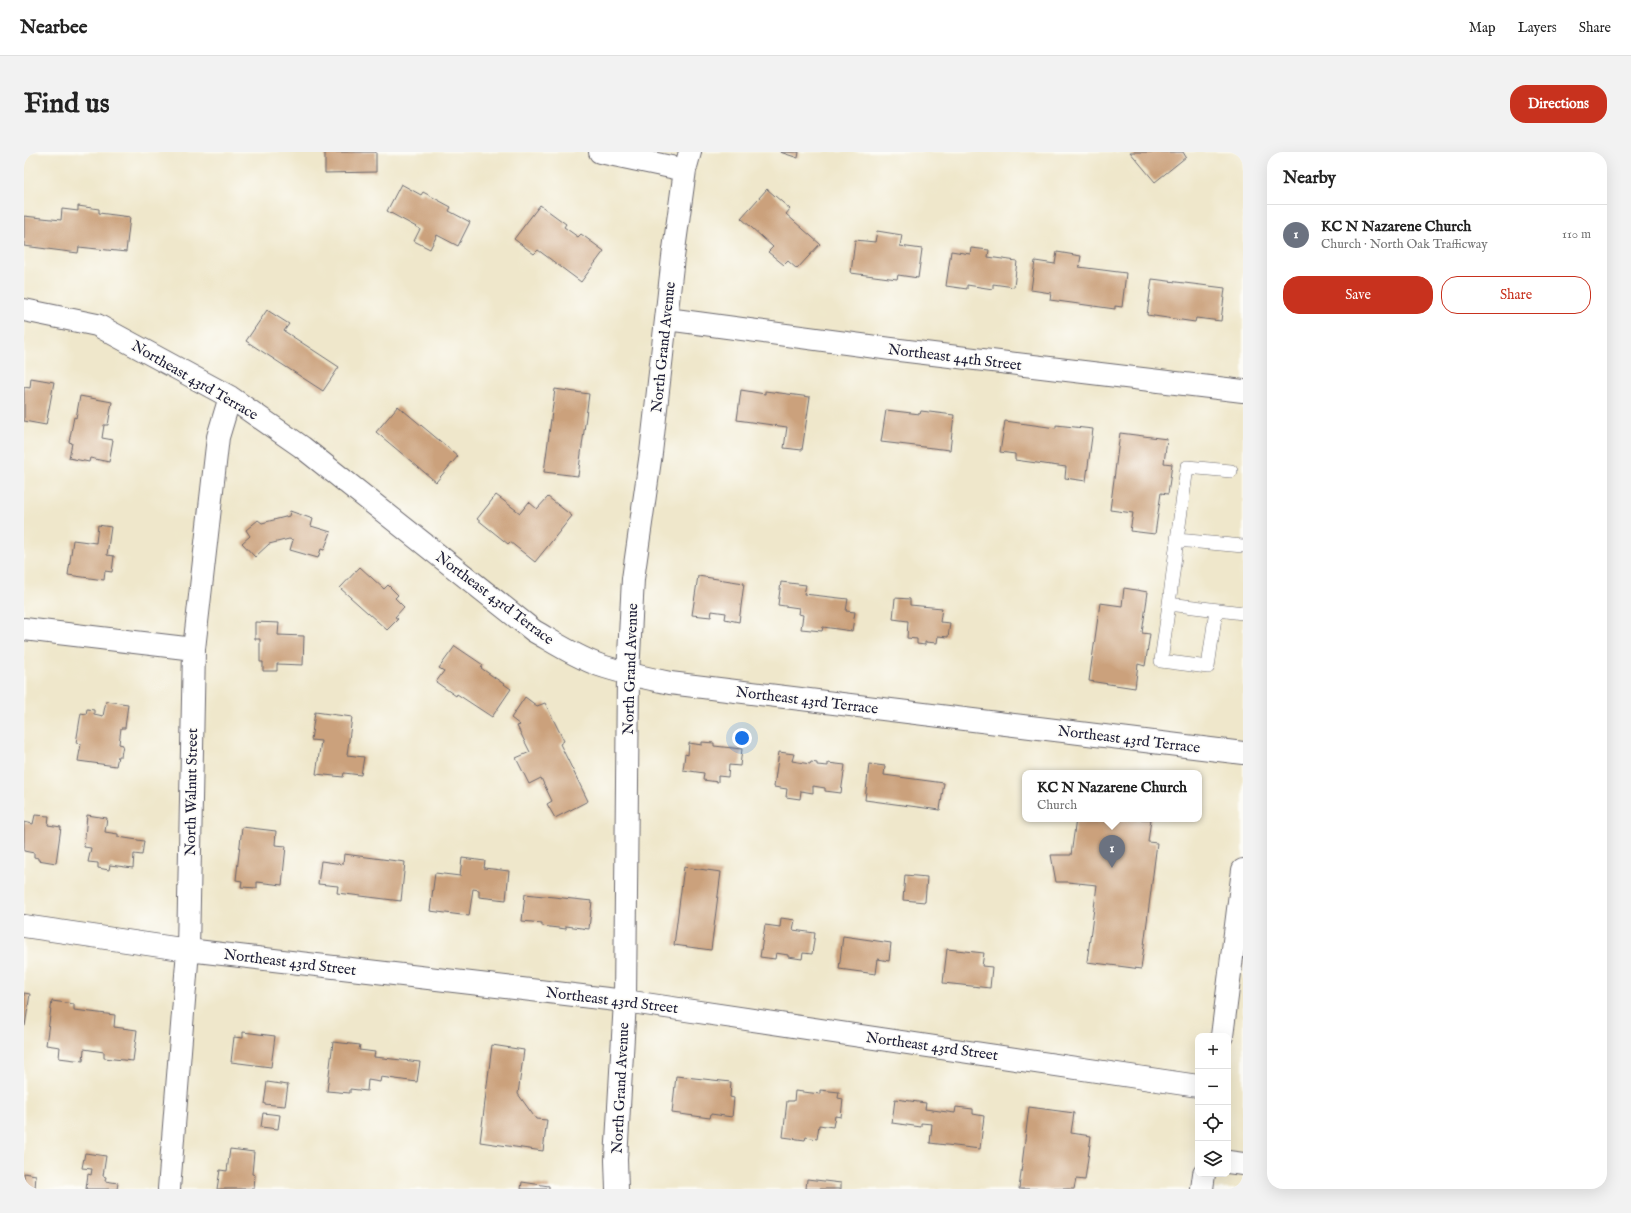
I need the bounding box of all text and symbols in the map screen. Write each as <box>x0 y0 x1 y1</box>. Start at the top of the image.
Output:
text: Nearbee <box>20 16 87 40</box>
text: Map <box>1469 19 1496 37</box>
text: Layers <box>1518 19 1557 37</box>
text: Share <box>1579 19 1611 37</box>
button: Directions <box>1510 85 1607 123</box>
text: Find us <box>24 87 110 122</box>
text: Nearby <box>1283 168 1336 189</box>
text: KC N Nazarene Church <box>1321 217 1471 236</box>
text: 1 <box>1294 226 1298 243</box>
text: 110 m <box>1562 226 1591 243</box>
text: Church · North Oak Trafficway <box>1321 236 1488 253</box>
button: Save <box>1283 276 1433 314</box>
button: Share <box>1441 276 1591 314</box>
street label: North Grand Avenue <box>647 281 680 413</box>
street label: Northeast 43rd Terrace <box>128 336 262 425</box>
street label: Northeast 44th Street <box>887 340 1023 375</box>
street label: Northeast 43rd Terrace <box>432 548 558 649</box>
street label: North Grand Avenue <box>619 603 642 735</box>
street label: Northeast 43rd Terrace <box>735 682 879 719</box>
street label: Northeast 43rd Terrace <box>1057 721 1201 758</box>
street label: North Walnut Street <box>181 728 202 856</box>
your location <box>732 728 752 748</box>
popup <box>1022 770 1202 822</box>
text: KC N Nazarene Church <box>1037 778 1187 797</box>
text: Church <box>1037 797 1077 814</box>
pin: 1 <box>1099 835 1125 868</box>
street label: Northeast 43rd Street <box>223 945 357 980</box>
street label: Northeast 43rd Street <box>545 983 679 1018</box>
street label: North Grand Avenue <box>608 1022 633 1154</box>
street label: Northeast 43rd Street <box>865 1028 999 1065</box>
map controls <box>1195 1033 1231 1177</box>
button: + <box>1195 1033 1231 1069</box>
button: − <box>1195 1069 1231 1105</box>
button: locate <box>1195 1105 1231 1141</box>
button: layers <box>1195 1141 1231 1177</box>

